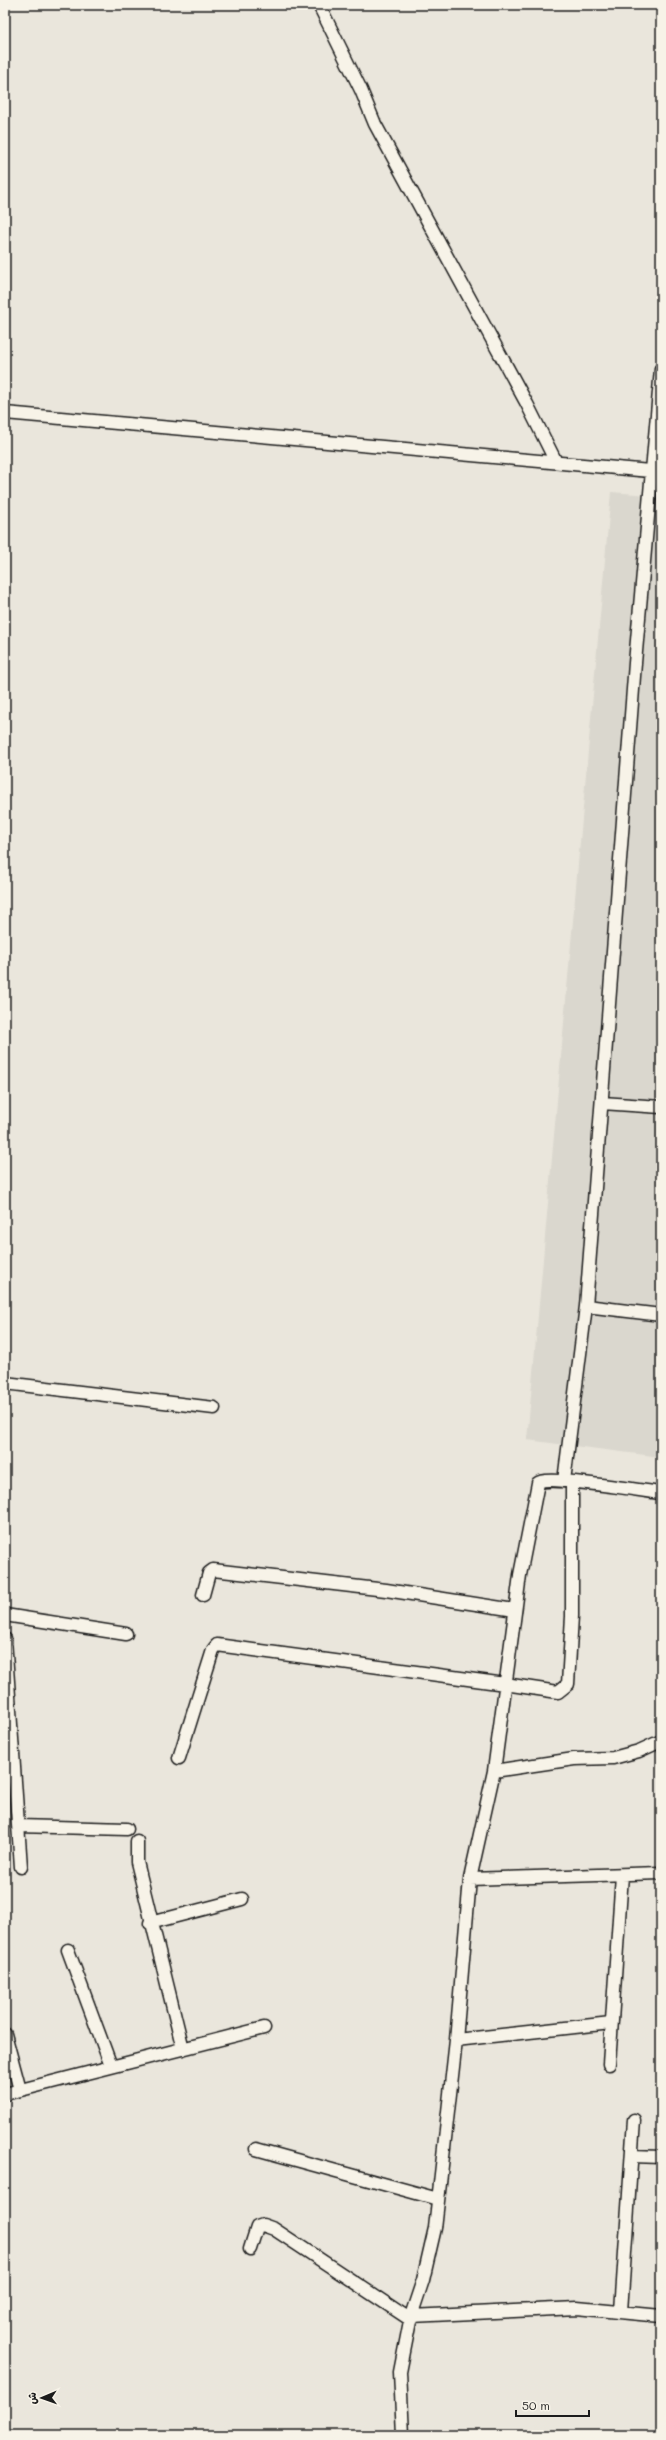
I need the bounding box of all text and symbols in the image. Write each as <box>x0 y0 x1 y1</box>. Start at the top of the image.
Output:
north arrow <box>22 2378 62 2418</box>
text: ش <box>24 2392 39 2405</box>
scale bar <box>516 2392 589 2418</box>
text: 50 m <box>522 2397 550 2413</box>

